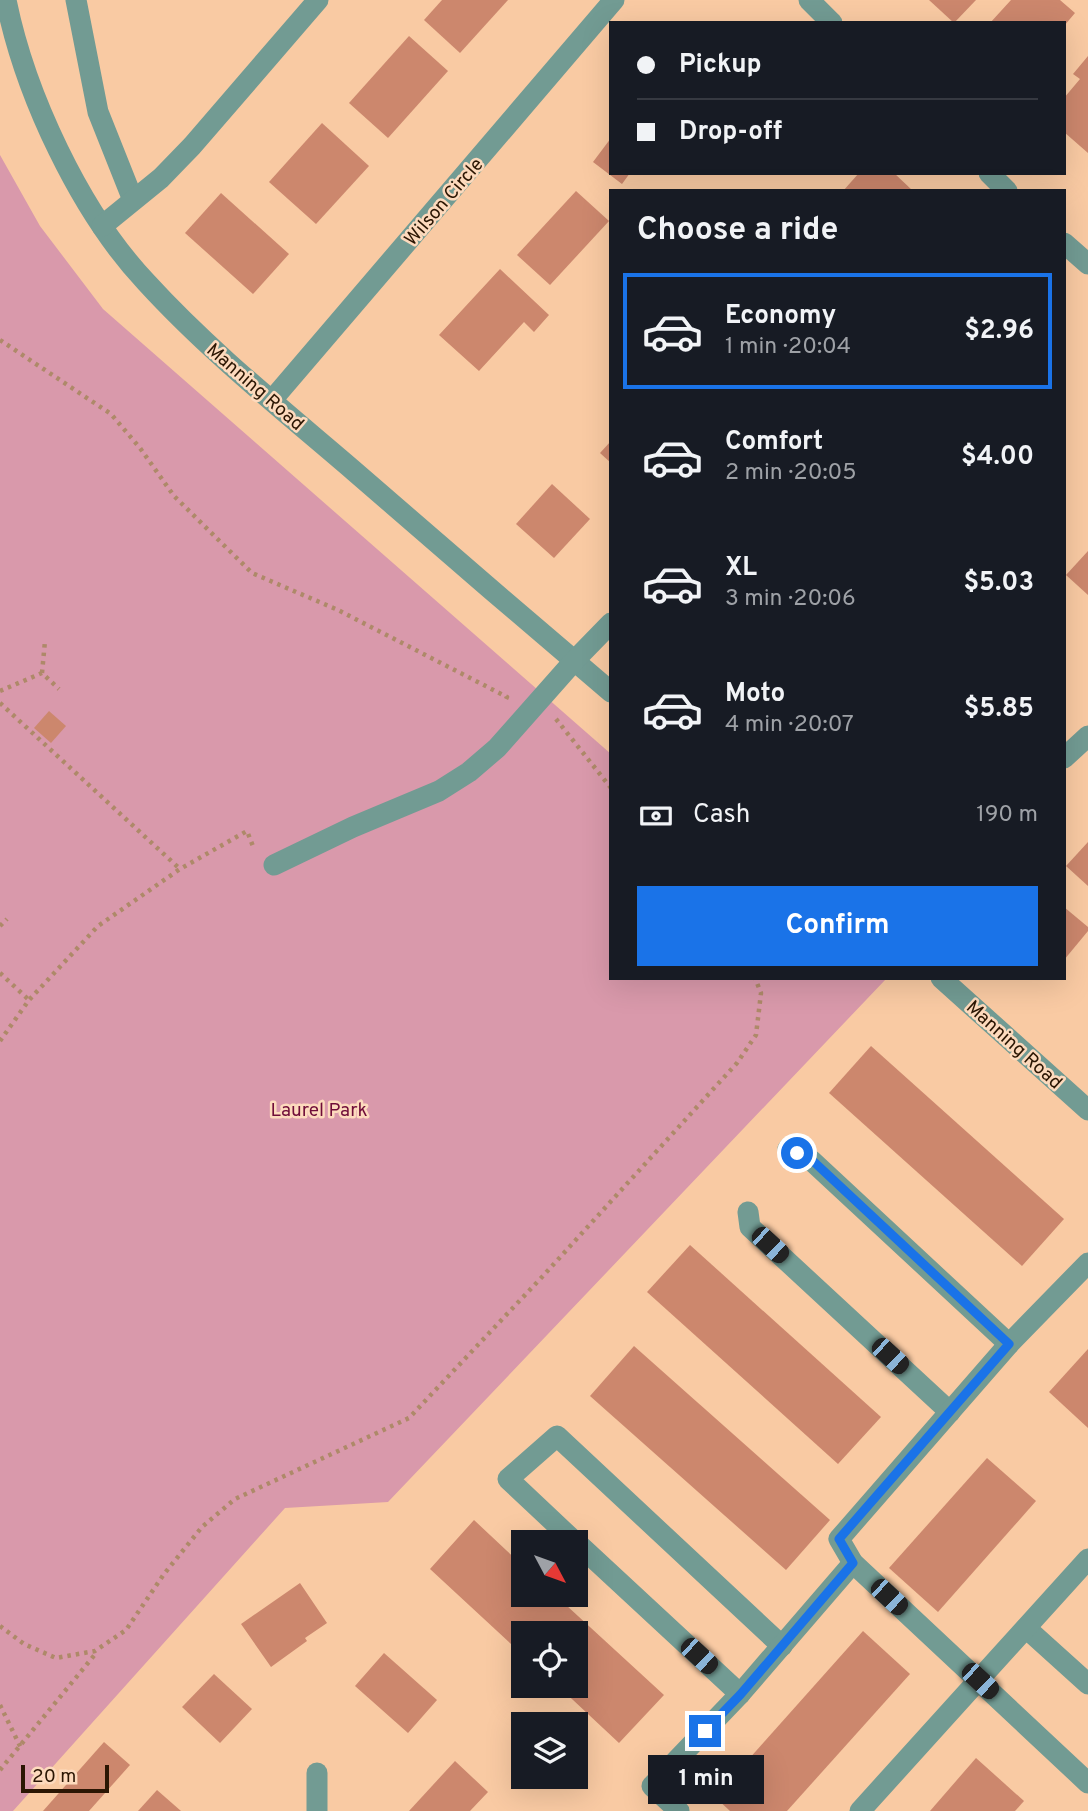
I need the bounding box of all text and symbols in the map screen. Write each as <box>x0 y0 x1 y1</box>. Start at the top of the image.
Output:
text: Pickup <box>679 49 762 82</box>
text: Drop-off <box>679 116 782 149</box>
street label: Wilson Circle <box>400 153 489 251</box>
text: Choose a ride <box>637 211 838 251</box>
icon: car <box>641 300 704 363</box>
text: Economy <box>725 300 836 333</box>
text: $2.96 <box>964 315 1034 348</box>
text: 1 min · 20:04 <box>725 333 851 362</box>
street label: Manning Road <box>201 339 308 436</box>
icon: car <box>641 426 704 489</box>
text: Comfort <box>725 426 823 459</box>
text: $4.00 <box>961 441 1034 474</box>
text: 2 min · 20:05 <box>725 459 857 488</box>
icon: car <box>641 552 704 615</box>
text: XL <box>725 552 757 585</box>
text: $5.03 <box>963 567 1034 600</box>
text: 3 min · 20:06 <box>725 585 856 614</box>
icon: car <box>641 678 704 741</box>
text: Moto <box>725 678 785 711</box>
text: $5.85 <box>964 693 1034 726</box>
text: 4 min · 20:07 <box>725 711 854 740</box>
icon: cash <box>637 797 675 835</box>
text: Cash <box>693 799 750 832</box>
text: 190 m <box>976 801 1038 830</box>
button: Confirm <box>637 886 1038 966</box>
street label: Manning Road <box>960 996 1067 1095</box>
park label: Laurel Park <box>270 1099 368 1123</box>
route start <box>781 1137 813 1169</box>
car <box>748 1223 793 1267</box>
car <box>868 1334 913 1378</box>
north arrow <box>511 1530 588 1606</box>
map controls <box>511 1530 588 1789</box>
car <box>867 1575 912 1619</box>
button: locate <box>511 1621 588 1698</box>
car <box>677 1634 722 1678</box>
car <box>958 1659 1003 1703</box>
button: layers <box>511 1712 588 1789</box>
route end <box>689 1715 721 1747</box>
callout: 1 min <box>647 1756 763 1804</box>
scale bar <box>21 1762 108 1794</box>
text: 20 m <box>32 1765 76 1789</box>
text: 1 min <box>678 1765 734 1794</box>

